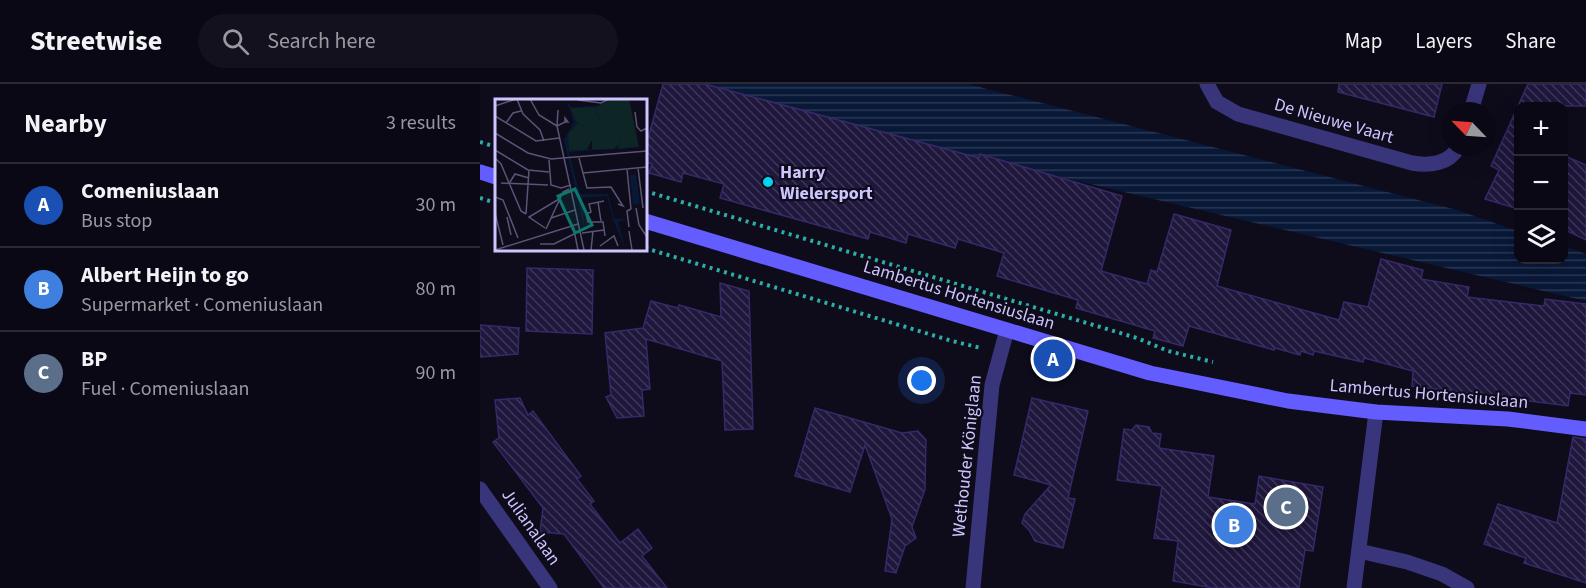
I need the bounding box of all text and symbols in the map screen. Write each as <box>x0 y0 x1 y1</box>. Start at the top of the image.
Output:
search box <box>198 14 618 68</box>
text: Streetwise <box>30 21 162 61</box>
icon: search <box>219 25 252 58</box>
text: Search here <box>267 25 376 57</box>
text: Map <box>1345 26 1382 56</box>
text: Layers <box>1415 26 1472 56</box>
text: Share <box>1505 26 1556 56</box>
street label: De Nieuwe Vaart <box>1271 92 1397 150</box>
inset map <box>495 99 646 250</box>
north arrow <box>1442 102 1496 156</box>
map controls <box>1514 102 1568 264</box>
button: + <box>1514 102 1568 156</box>
text: Nearby <box>24 105 107 142</box>
text: 3 results <box>386 109 456 137</box>
button: − <box>1514 156 1568 210</box>
place label: Harry Wielersport <box>780 160 873 206</box>
text: Comeniuslaan <box>81 175 219 207</box>
marker: Harry Wielersport <box>761 175 775 189</box>
text: A <box>38 191 49 219</box>
text: 30 m <box>416 191 456 219</box>
text: Bus stop <box>81 207 152 235</box>
button: layers <box>1514 210 1568 264</box>
street label: Lambertus Hortensiuslaan <box>860 254 1058 336</box>
text: Albert Heijn to go <box>81 259 249 291</box>
text: B <box>37 275 50 303</box>
text: 80 m <box>416 275 456 303</box>
text: Supermarket · Comeniuslaan <box>81 291 323 319</box>
pin: A <box>1034 336 1072 382</box>
text: BP <box>81 343 107 375</box>
text: C <box>38 359 49 387</box>
text: 90 m <box>416 359 456 387</box>
your location <box>907 366 936 395</box>
street label: Lambertus Hortensiuslaan <box>1329 373 1529 415</box>
street label: Wethouder Königlaan <box>946 374 988 538</box>
text: Fuel · Comeniuslaan <box>81 375 250 403</box>
street label: Julianalaan <box>496 484 566 570</box>
pin: C <box>1266 484 1306 530</box>
pin: B <box>1214 502 1254 548</box>

